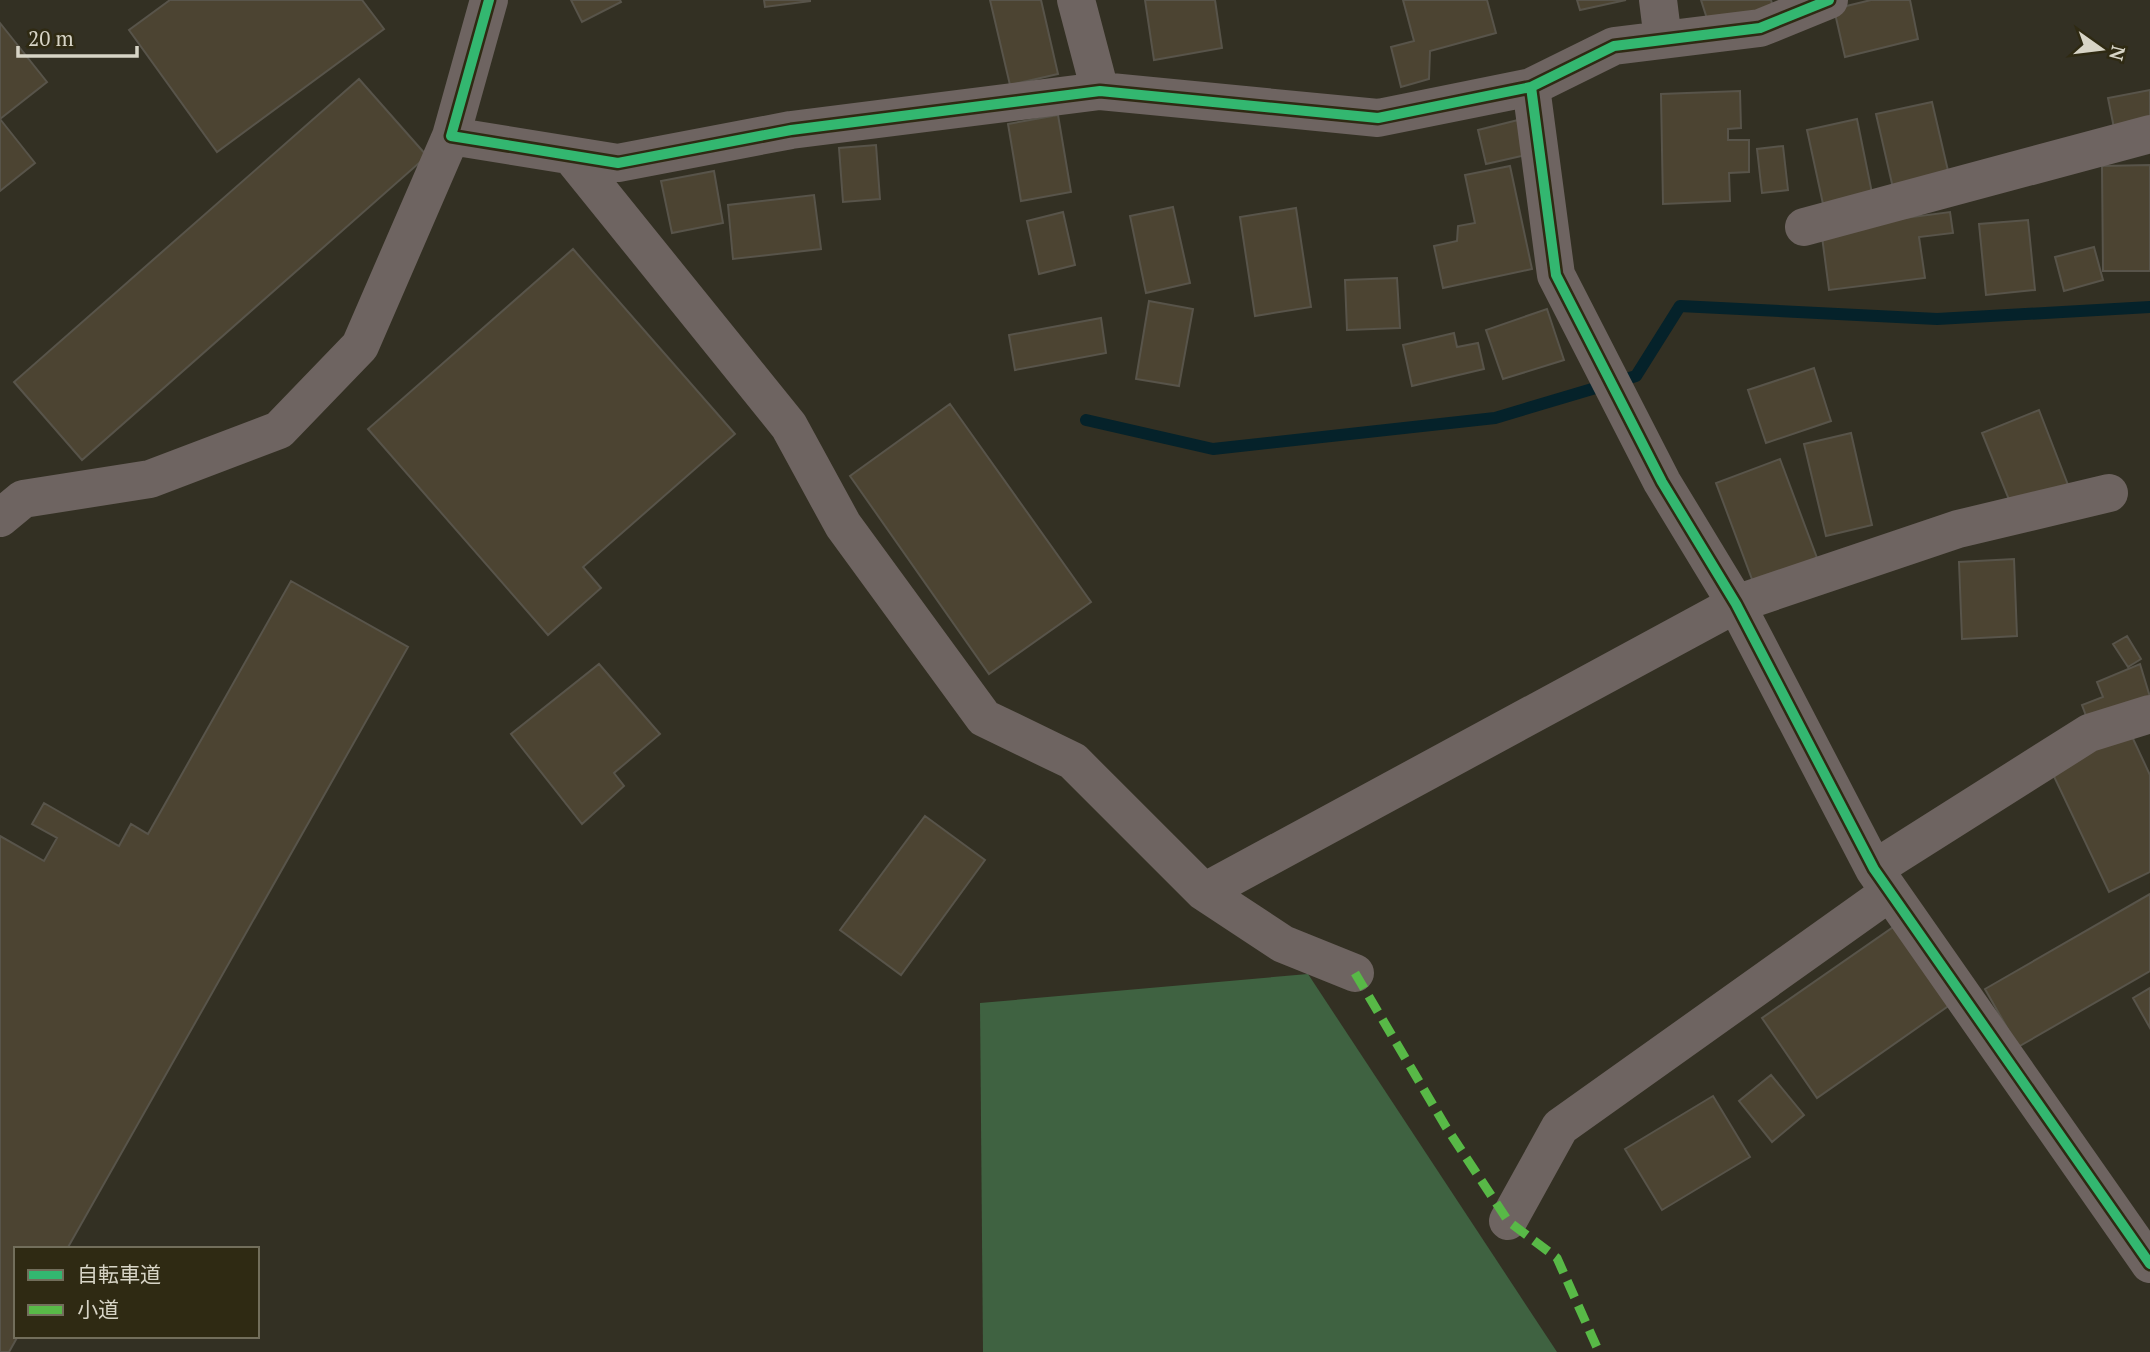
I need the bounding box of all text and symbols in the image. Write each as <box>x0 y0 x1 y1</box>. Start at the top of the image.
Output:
scale bar <box>18 14 136 58</box>
north arrow <box>2066 14 2136 84</box>
text: 20 m <box>28 24 74 52</box>
text: N <box>2104 43 2132 64</box>
legend <box>14 1247 259 1338</box>
text: 自転車道 <box>77 1260 161 1288</box>
text: 小道 <box>77 1295 119 1323</box>

